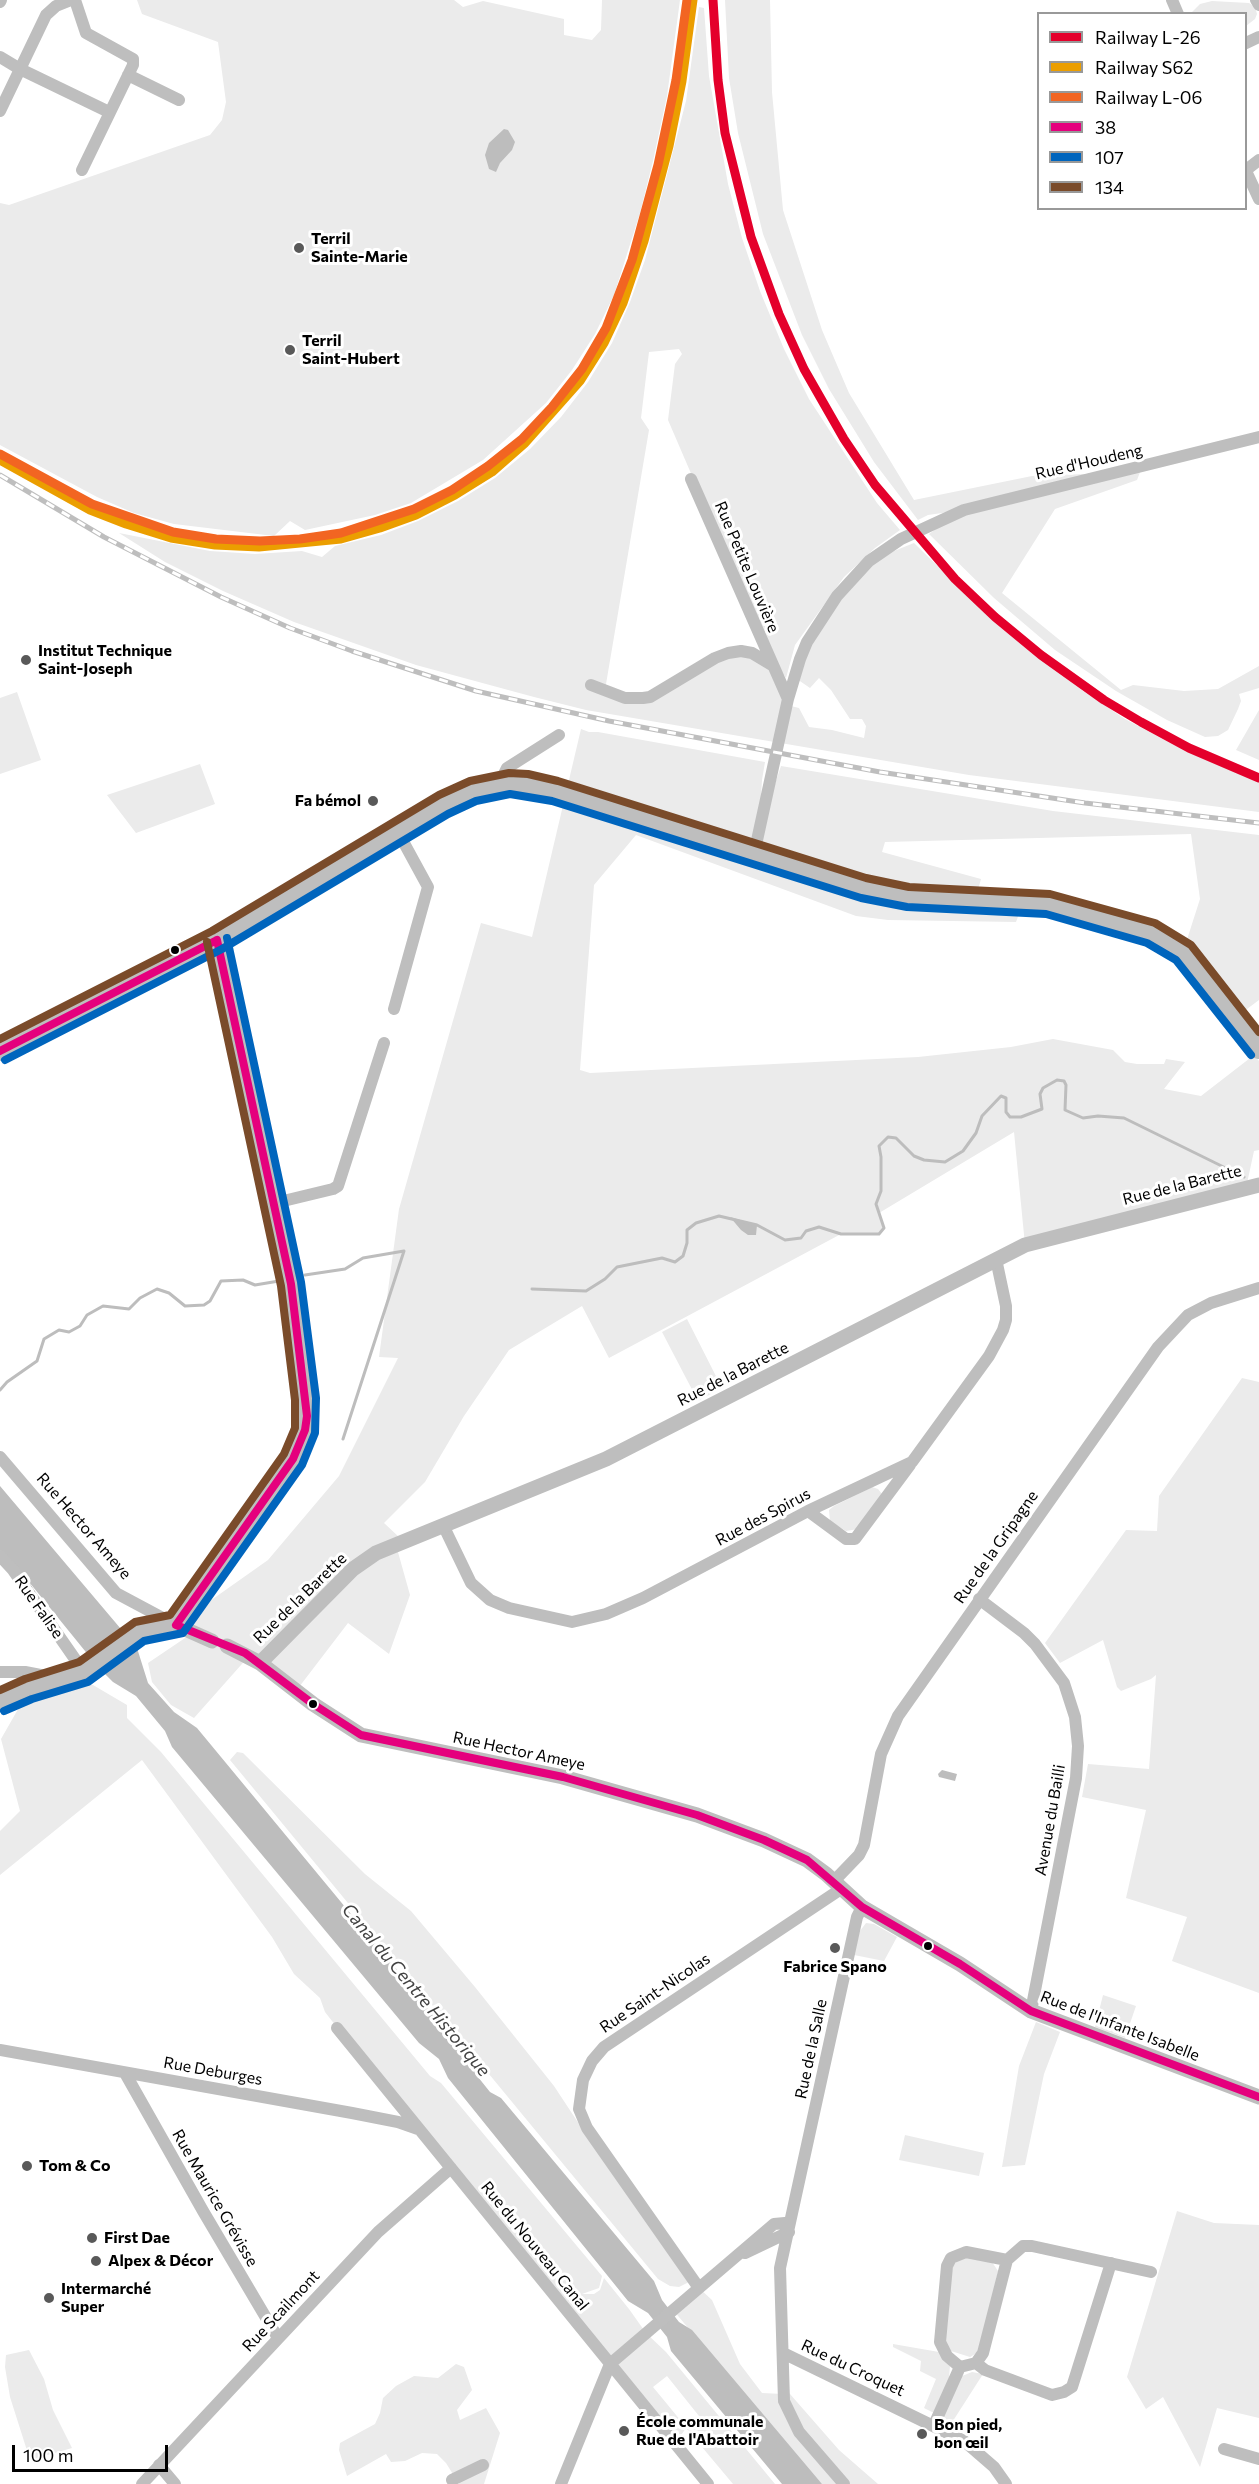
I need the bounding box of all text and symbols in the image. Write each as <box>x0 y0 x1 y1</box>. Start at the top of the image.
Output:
legend <box>1037 12 1247 210</box>
text: Railway L-26 <box>1095 26 1201 48</box>
text: Railway S62 <box>1095 56 1193 78</box>
text: Railway L-06 <box>1095 86 1202 108</box>
text: 38 <box>1095 116 1116 138</box>
text: 107 <box>1095 146 1124 168</box>
text: 134 <box>1095 176 1124 198</box>
place label: Terril Sainte-Marie <box>311 229 408 267</box>
marker: Terril Sainte-Marie <box>292 241 306 255</box>
place label: Terril Saint-Hubert <box>302 331 400 369</box>
marker: Terril Saint-Hubert <box>283 343 297 357</box>
street label: Rue d'Houdeng <box>1033 440 1145 484</box>
street label: Rue Petite Louvière <box>711 498 783 636</box>
place label: Institut Technique Saint-Joseph <box>38 641 172 679</box>
marker: Institut Technique Saint-Joseph <box>19 653 33 667</box>
place label: Fa bémol <box>295 791 361 811</box>
marker: Fa bémol <box>366 794 380 808</box>
unlabelled marker <box>169 944 181 956</box>
street label: Rue de la Barette <box>1121 1161 1243 1209</box>
street label: Rue de la Barette <box>674 1338 792 1410</box>
street label: Rue Hector Ameye <box>33 1469 135 1583</box>
street label: Rue des Spirus <box>712 1484 814 1550</box>
street label: Rue de la Gripagne <box>950 1487 1042 1607</box>
street label: Rue de la Barette <box>249 1549 351 1647</box>
street label: Rue Falise <box>10 1572 68 1642</box>
unlabelled marker <box>307 1698 319 1710</box>
street label: Rue Hector Ameye <box>451 1728 587 1774</box>
street label: Avenue du Bailli <box>1031 1763 1069 1877</box>
water label: Canal du Centre Historique <box>337 1899 495 2081</box>
unlabelled marker <box>922 1940 934 1952</box>
marker: Fabrice Spano <box>828 1941 842 1955</box>
street label: Rue Saint-Nicolas <box>596 1949 714 2037</box>
place label: Fabrice Spano <box>783 1957 887 1977</box>
street label: Rue de l'Infante Isabelle <box>1038 1987 1202 2065</box>
street label: Rue de la Salle <box>791 1997 831 2101</box>
street label: Rue Deburges <box>162 2053 264 2089</box>
street label: Rue Maurice Grévisse <box>168 2126 262 2270</box>
place label: Tom & Co <box>39 2156 110 2176</box>
marker: Tom & Co <box>20 2159 34 2173</box>
street label: Rue du Nouveau Canal <box>477 2178 593 2314</box>
place label: First Dae <box>104 2228 170 2248</box>
marker: First Dae <box>85 2231 99 2245</box>
place label: Alpex & Décor <box>108 2251 213 2271</box>
marker: Alpex & Décor <box>89 2254 103 2268</box>
street label: Rue Scailmont <box>238 2266 324 2356</box>
place label: Intermarché Super <box>61 2279 151 2317</box>
marker: Intermarché Super <box>42 2291 56 2305</box>
street label: Rue du Croquet <box>798 2336 908 2400</box>
place label: École communale Rue de l'Abattoir <box>636 2412 764 2450</box>
place label: Bon pied, bon œil <box>934 2415 1002 2453</box>
marker: École communale Rue de l'Abattoir <box>617 2424 631 2438</box>
marker: Bon pied, bon œil <box>915 2427 929 2441</box>
scale bar <box>15 2433 171 2471</box>
text: 100 m <box>23 2444 73 2466</box>

